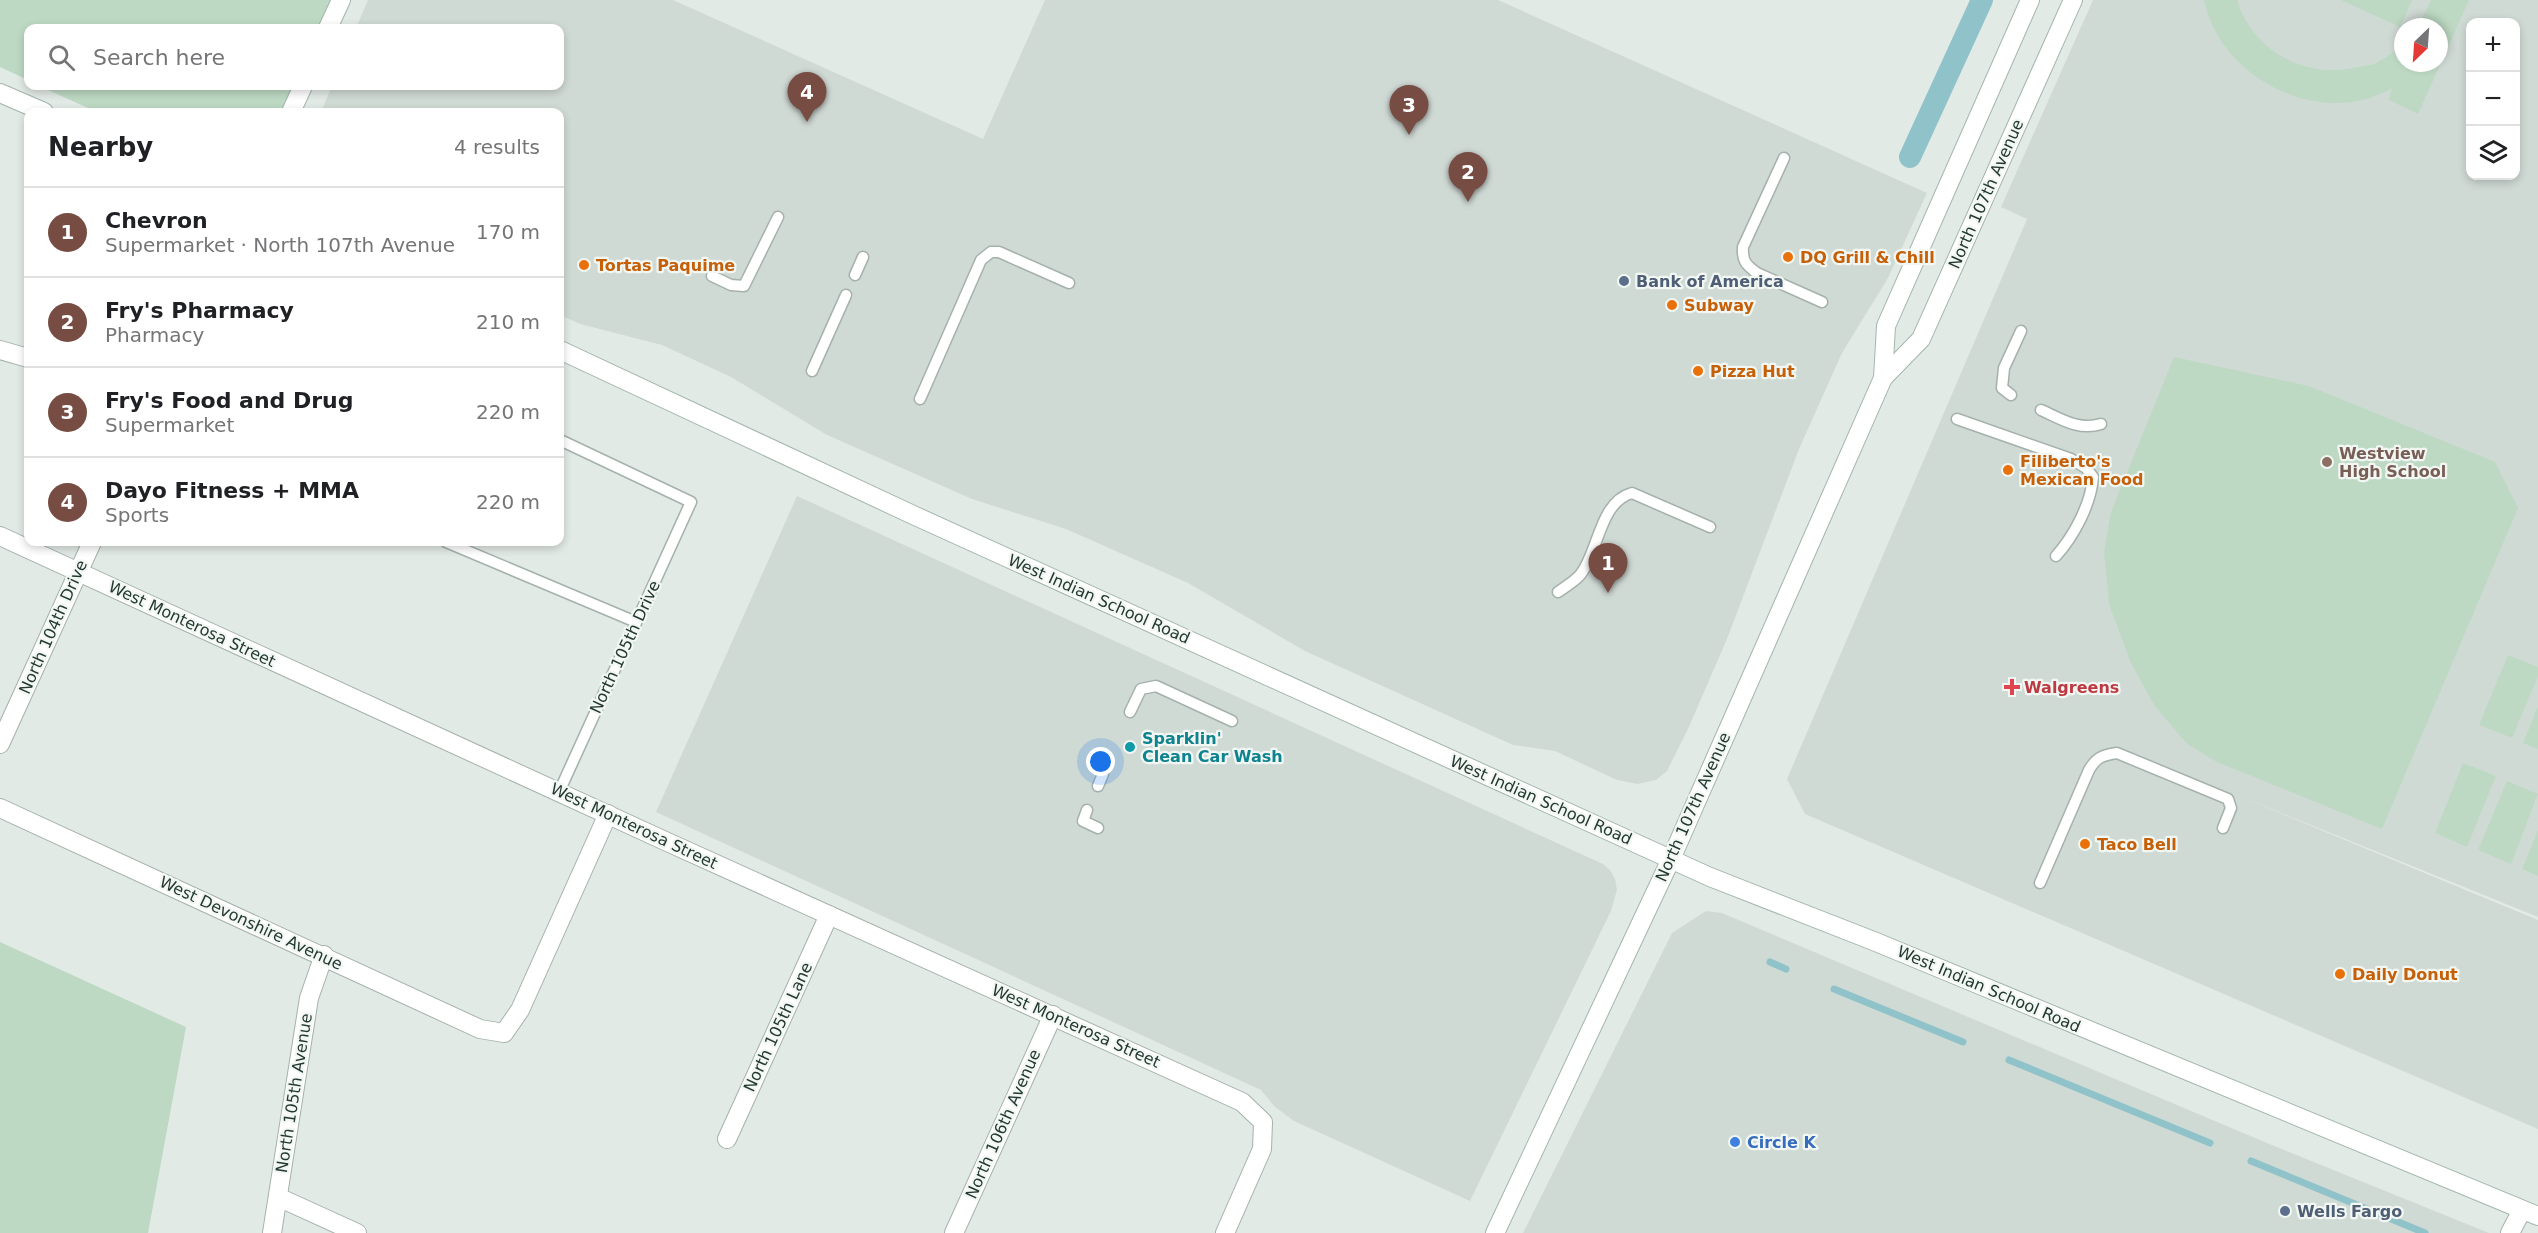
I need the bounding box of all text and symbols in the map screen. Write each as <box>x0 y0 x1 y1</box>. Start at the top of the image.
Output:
north arrow <box>2394 18 2448 72</box>
map controls <box>2466 18 2520 180</box>
button: + <box>2466 18 2520 72</box>
search box <box>24 24 564 90</box>
icon: search <box>45 41 78 74</box>
text: Search here <box>93 45 225 70</box>
pin: 4 <box>788 72 826 122</box>
button: − <box>2466 72 2520 126</box>
pin: 3 <box>1390 86 1428 135</box>
street label: North 107th Avenue <box>1945 116 2027 272</box>
button: layers <box>2466 126 2520 180</box>
text: Nearby <box>48 132 153 162</box>
text: 4 results <box>454 135 540 159</box>
pin: 2 <box>1448 152 1488 202</box>
text: Chevron <box>105 208 208 233</box>
text: 1 <box>61 220 74 244</box>
text: 170 m <box>476 220 540 244</box>
text: Supermarket · North 107th Avenue <box>105 233 455 257</box>
place label: DQ Grill & Chill <box>1800 248 1935 267</box>
marker: DQ Grill & Chill <box>1781 250 1795 264</box>
place label: Tortas Paquime <box>596 256 735 275</box>
marker: Tortas Paquime <box>577 258 591 272</box>
place label: Bank of America <box>1636 272 1784 291</box>
marker: Bank of America <box>1617 274 1631 288</box>
place label: Subway <box>1684 296 1754 315</box>
text: Fry's Pharmacy <box>105 298 294 323</box>
marker: Subway <box>1665 298 1679 312</box>
text: 2 <box>61 310 74 334</box>
text: 210 m <box>476 310 540 334</box>
text: Pharmacy <box>105 323 204 347</box>
place label: Pizza Hut <box>1710 362 1795 381</box>
marker: Pizza Hut <box>1691 364 1705 378</box>
text: Fry's Food and Drug <box>105 388 354 413</box>
text: 3 <box>61 400 74 424</box>
text: 220 m <box>476 400 540 424</box>
text: Supermarket <box>105 413 234 437</box>
place label: Westview High School <box>2339 444 2446 481</box>
place label: Filiberto's Mexican Food <box>2020 452 2144 489</box>
marker: Westview High School <box>2320 455 2334 469</box>
marker: Filiberto's Mexican Food <box>2001 463 2015 477</box>
text: Dayo Fitness + MMA <box>105 478 359 503</box>
text: 4 <box>61 490 74 514</box>
text: 220 m <box>476 490 540 514</box>
text: Sports <box>105 503 169 527</box>
pin: 1 <box>1588 544 1628 593</box>
street label: West Indian School Road <box>1005 550 1193 648</box>
street label: North 104th Drive <box>15 557 91 697</box>
street label: West Monterosa Street <box>105 577 279 671</box>
street label: North 105th Drive <box>586 577 664 717</box>
place label: Walgreens <box>2024 678 2119 697</box>
marker: Walgreens <box>2005 680 2019 694</box>
place label: Sparklin' Clean Car Wash <box>1142 729 1283 766</box>
street label: North 107th Avenue <box>1652 729 1734 885</box>
marker: Sparklin' Clean Car Wash <box>1123 740 1137 754</box>
your location <box>1086 747 1115 776</box>
street label: West Indian School Road <box>1447 751 1635 849</box>
street label: West Monterosa Street <box>547 779 721 873</box>
place label: Taco Bell <box>2097 835 2177 854</box>
marker: Taco Bell <box>2078 837 2092 851</box>
street label: West Devonshire Avenue <box>157 872 345 974</box>
street label: West Indian School Road <box>1894 942 2084 1036</box>
street label: North 105th Lane <box>740 959 816 1095</box>
place label: Daily Donut <box>2352 965 2458 984</box>
marker: Daily Donut <box>2333 967 2347 981</box>
street label: West Monterosa Street <box>989 980 1163 1072</box>
street label: North 105th Avenue <box>272 1012 316 1174</box>
street label: North 106th Avenue <box>962 1046 1044 1202</box>
place label: Circle K <box>1747 1133 1817 1152</box>
marker: Circle K <box>1728 1135 1742 1149</box>
place label: Wells Fargo <box>2297 1202 2402 1221</box>
marker: Wells Fargo <box>2278 1204 2292 1218</box>

